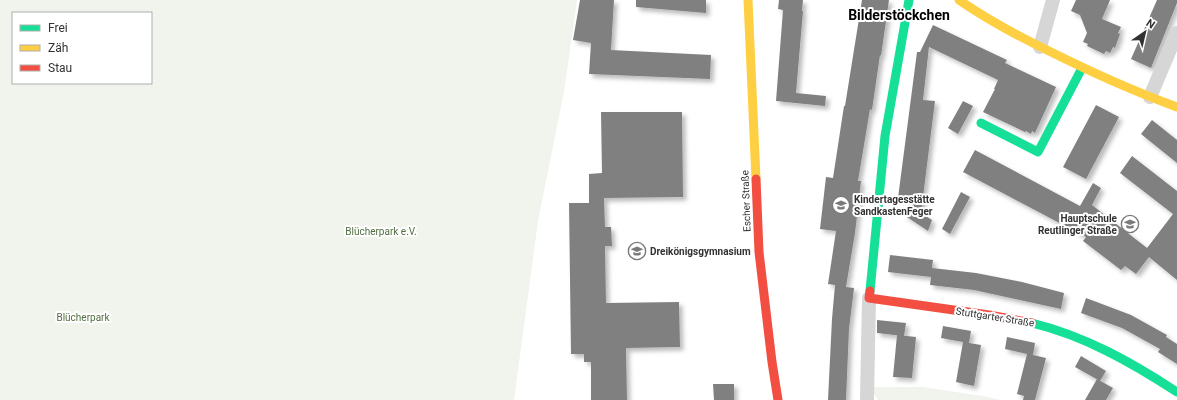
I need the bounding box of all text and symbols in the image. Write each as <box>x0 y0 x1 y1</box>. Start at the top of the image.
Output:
district label: Bilderstöckchen <box>848 7 950 23</box>
legend <box>12 12 152 84</box>
north arrow <box>1125 12 1165 52</box>
text: N <box>1143 17 1157 32</box>
text: Frei <box>48 21 68 35</box>
text: Zäh <box>48 41 68 55</box>
text: Stau <box>48 61 72 75</box>
street label: Escher Straße <box>739 170 753 232</box>
place label: Kindertagesstätte SandkastenFeger <box>854 194 935 217</box>
school or university icon: Kindertagesstätte SandkastenFeger <box>831 195 851 215</box>
place label: Hauptschule Reutlinger Straße <box>1038 213 1118 236</box>
school or university icon: Hauptschule Reutlinger Straße <box>1120 214 1140 234</box>
park label: Blücherpark e.V. <box>345 226 417 237</box>
school or university icon: Dreikönigsgymnasium <box>627 241 647 261</box>
place label: Dreikönigsgymnasium <box>650 246 751 257</box>
street label: Stuttgarter Straße <box>955 305 1035 329</box>
park label: Blücherpark <box>56 312 110 323</box>

